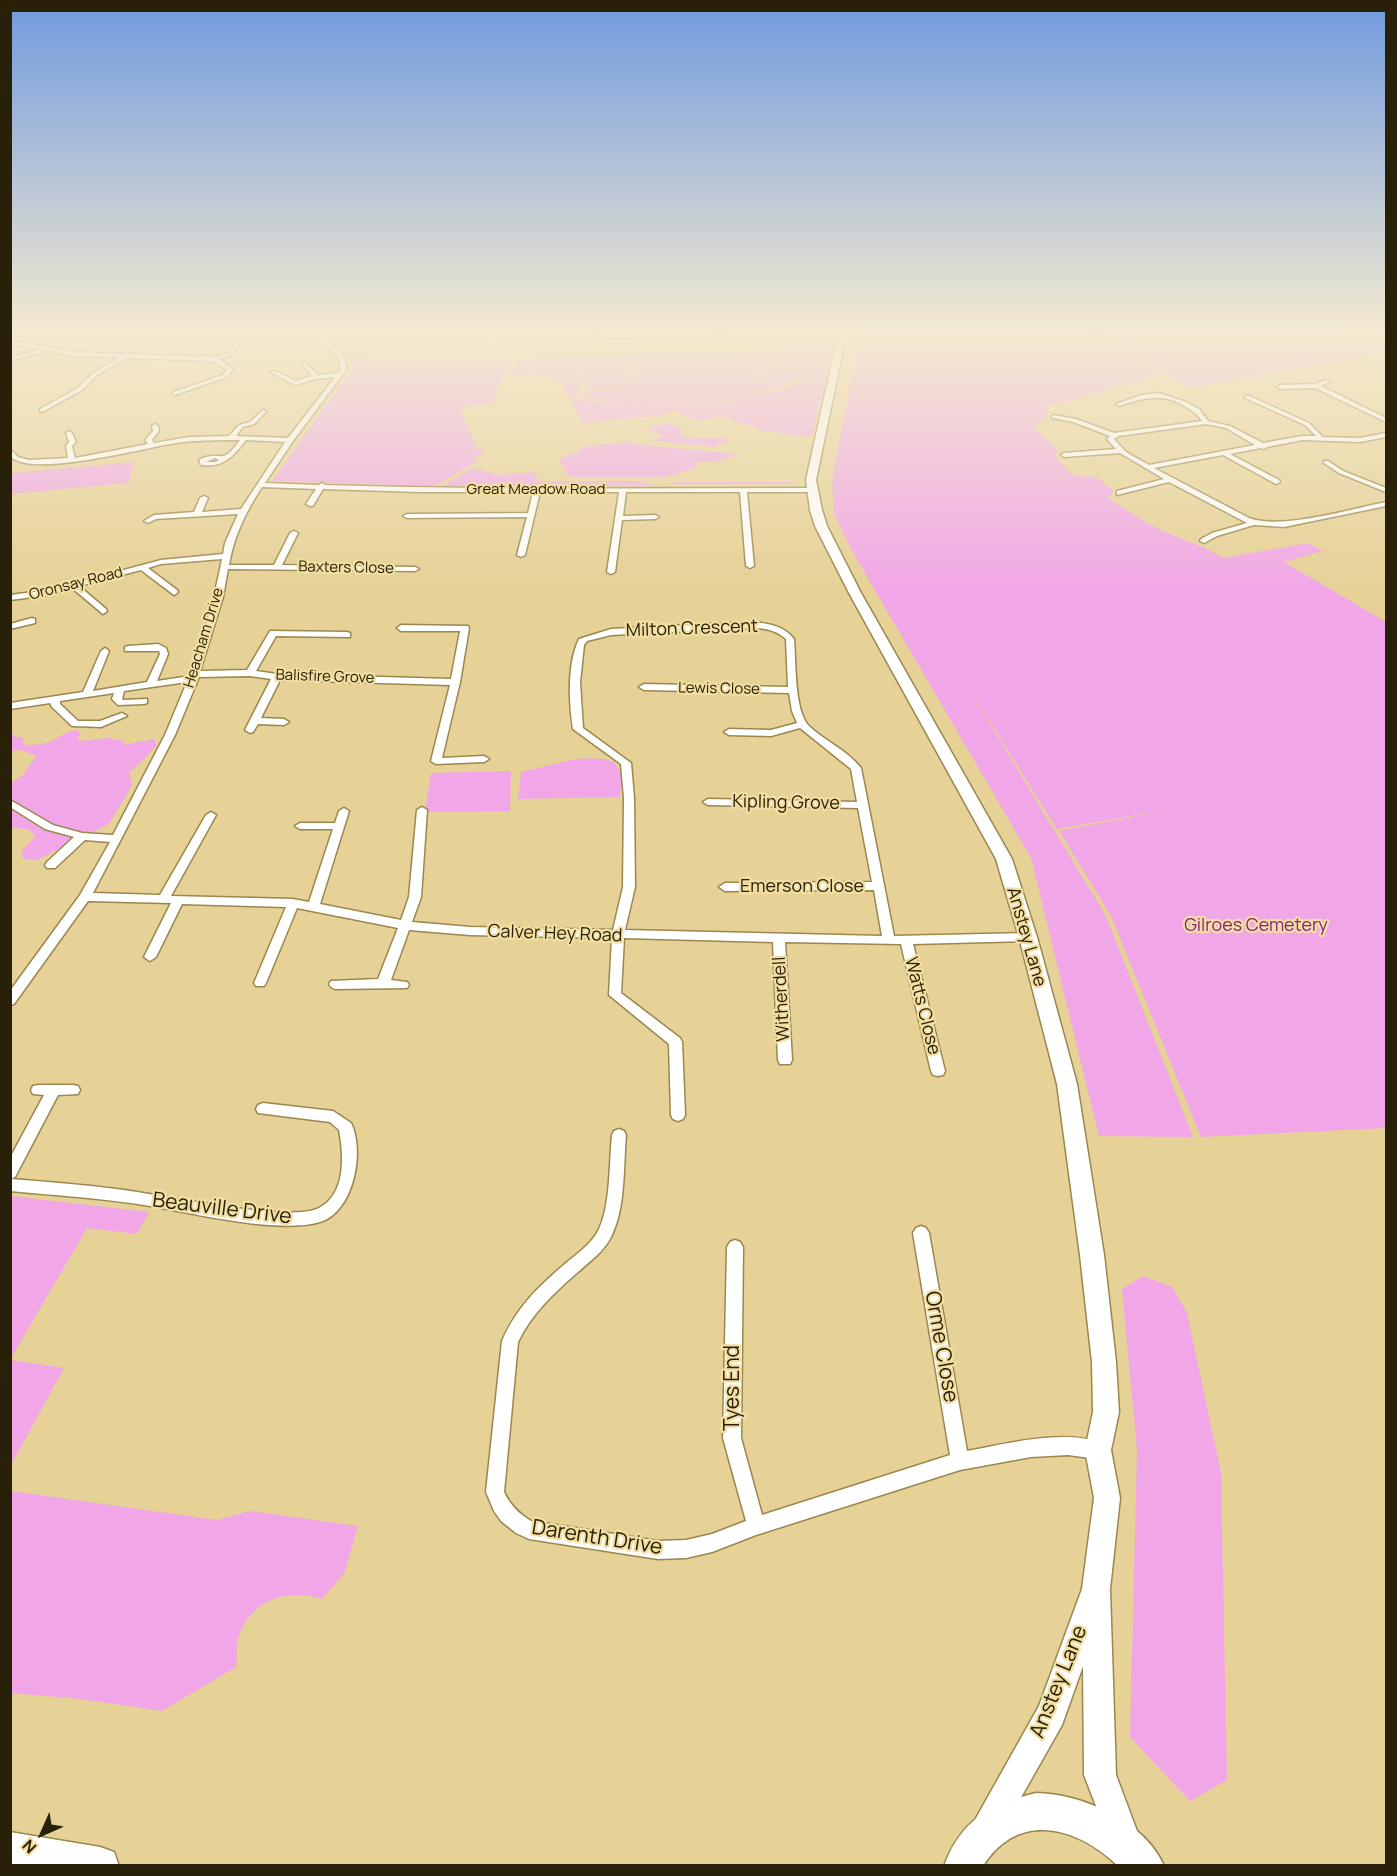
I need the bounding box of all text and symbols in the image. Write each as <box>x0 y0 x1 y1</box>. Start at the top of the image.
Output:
street label: Great Meadow Road <box>467 481 605 499</box>
street label: Baxters Close <box>298 558 394 578</box>
street label: Oronsay Road <box>27 564 125 604</box>
street label: Heacham Drive <box>180 586 228 690</box>
street label: Milton Crescent <box>625 616 759 642</box>
street label: Balisfire Grove <box>275 666 375 688</box>
street label: Lewis Close <box>678 679 760 699</box>
street label: Kipling Grove <box>732 791 840 815</box>
street label: Emerson Close <box>740 876 864 898</box>
street label: Anstey Lane <box>1002 885 1050 989</box>
park label: Gilroes Cemetery <box>1184 915 1328 937</box>
street label: Calver Hey Road <box>487 921 623 947</box>
street label: Watts Close <box>899 955 945 1057</box>
street label: Witherdell <box>769 956 795 1042</box>
street label: Beauville Drive <box>151 1188 293 1230</box>
street label: Orme Close <box>919 1289 963 1405</box>
street label: Tyes End <box>720 1345 746 1431</box>
street label: Darenth Drive <box>530 1515 664 1561</box>
street label: Anstey Lane <box>1025 1622 1093 1742</box>
north arrow <box>12 1804 72 1864</box>
text: N <box>17 1835 41 1859</box>

